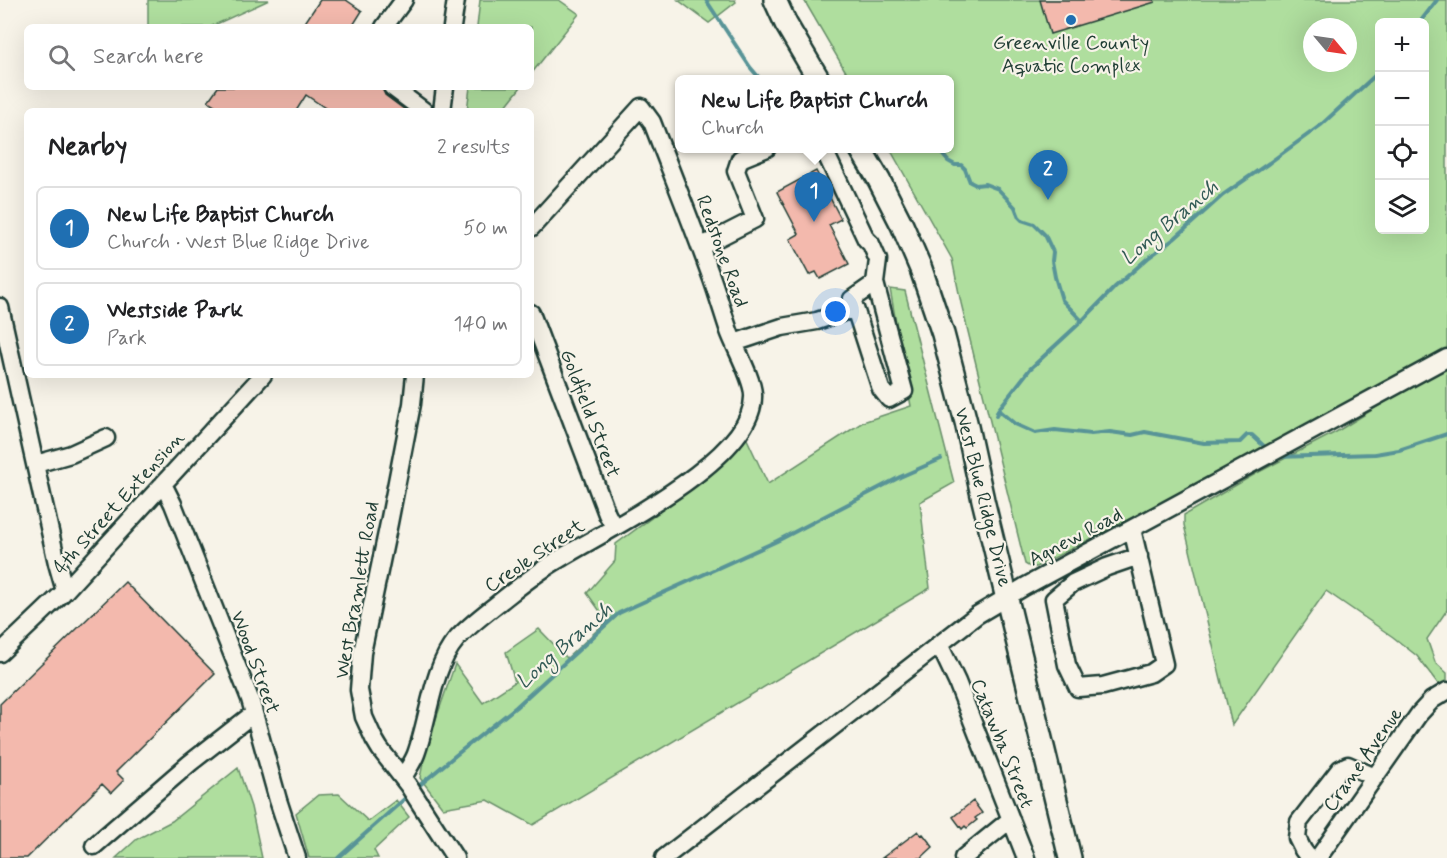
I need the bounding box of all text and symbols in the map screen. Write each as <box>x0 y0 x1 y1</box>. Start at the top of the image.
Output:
marker: Greenville County Aquatic Complex <box>1064 13 1078 27</box>
north arrow <box>1303 18 1357 72</box>
map controls <box>1375 18 1429 234</box>
button: + <box>1375 18 1429 72</box>
search box <box>24 24 534 90</box>
place label: Greenville County Aquatic Complex <box>993 30 1149 80</box>
icon: search <box>45 41 78 74</box>
text: Search here <box>93 43 204 71</box>
button: − <box>1375 72 1429 126</box>
popup <box>675 75 954 153</box>
text: New Life Baptist Church <box>701 87 928 115</box>
text: Church <box>701 115 764 142</box>
button: locate <box>1375 126 1429 180</box>
text: Nearby <box>48 130 127 164</box>
text: 2 results <box>437 134 510 161</box>
pin: 2 <box>1028 150 1068 200</box>
pin: 1 <box>794 172 834 222</box>
water label: Long Branch <box>1115 173 1226 273</box>
button: layers <box>1375 180 1429 234</box>
street label: Redstone Road <box>689 192 754 311</box>
text: New Life Baptist Church <box>107 201 334 229</box>
text: 1 <box>65 215 74 242</box>
text: 50 m <box>463 215 508 242</box>
text: Church · West Blue Ridge Drive <box>107 229 369 256</box>
text: Westside Park <box>107 297 243 325</box>
your location <box>821 297 850 326</box>
text: 2 <box>65 311 74 338</box>
text: 140 m <box>454 311 508 338</box>
text: Park <box>107 325 147 352</box>
street label: Goldfield Street <box>553 345 626 482</box>
street label: West Blue Ridge Drive <box>946 405 1018 590</box>
street label: 4th Street Extension <box>47 425 191 581</box>
street label: West Bramlett Road <box>329 499 386 681</box>
street label: Agnew Road <box>1024 501 1128 573</box>
street label: Creole Street <box>479 513 590 600</box>
water label: Long Branch <box>510 596 621 697</box>
street label: Wood Street <box>223 607 286 718</box>
street label: Catawba Street <box>963 675 1040 812</box>
street label: Crane Avenue <box>1317 702 1409 818</box>

